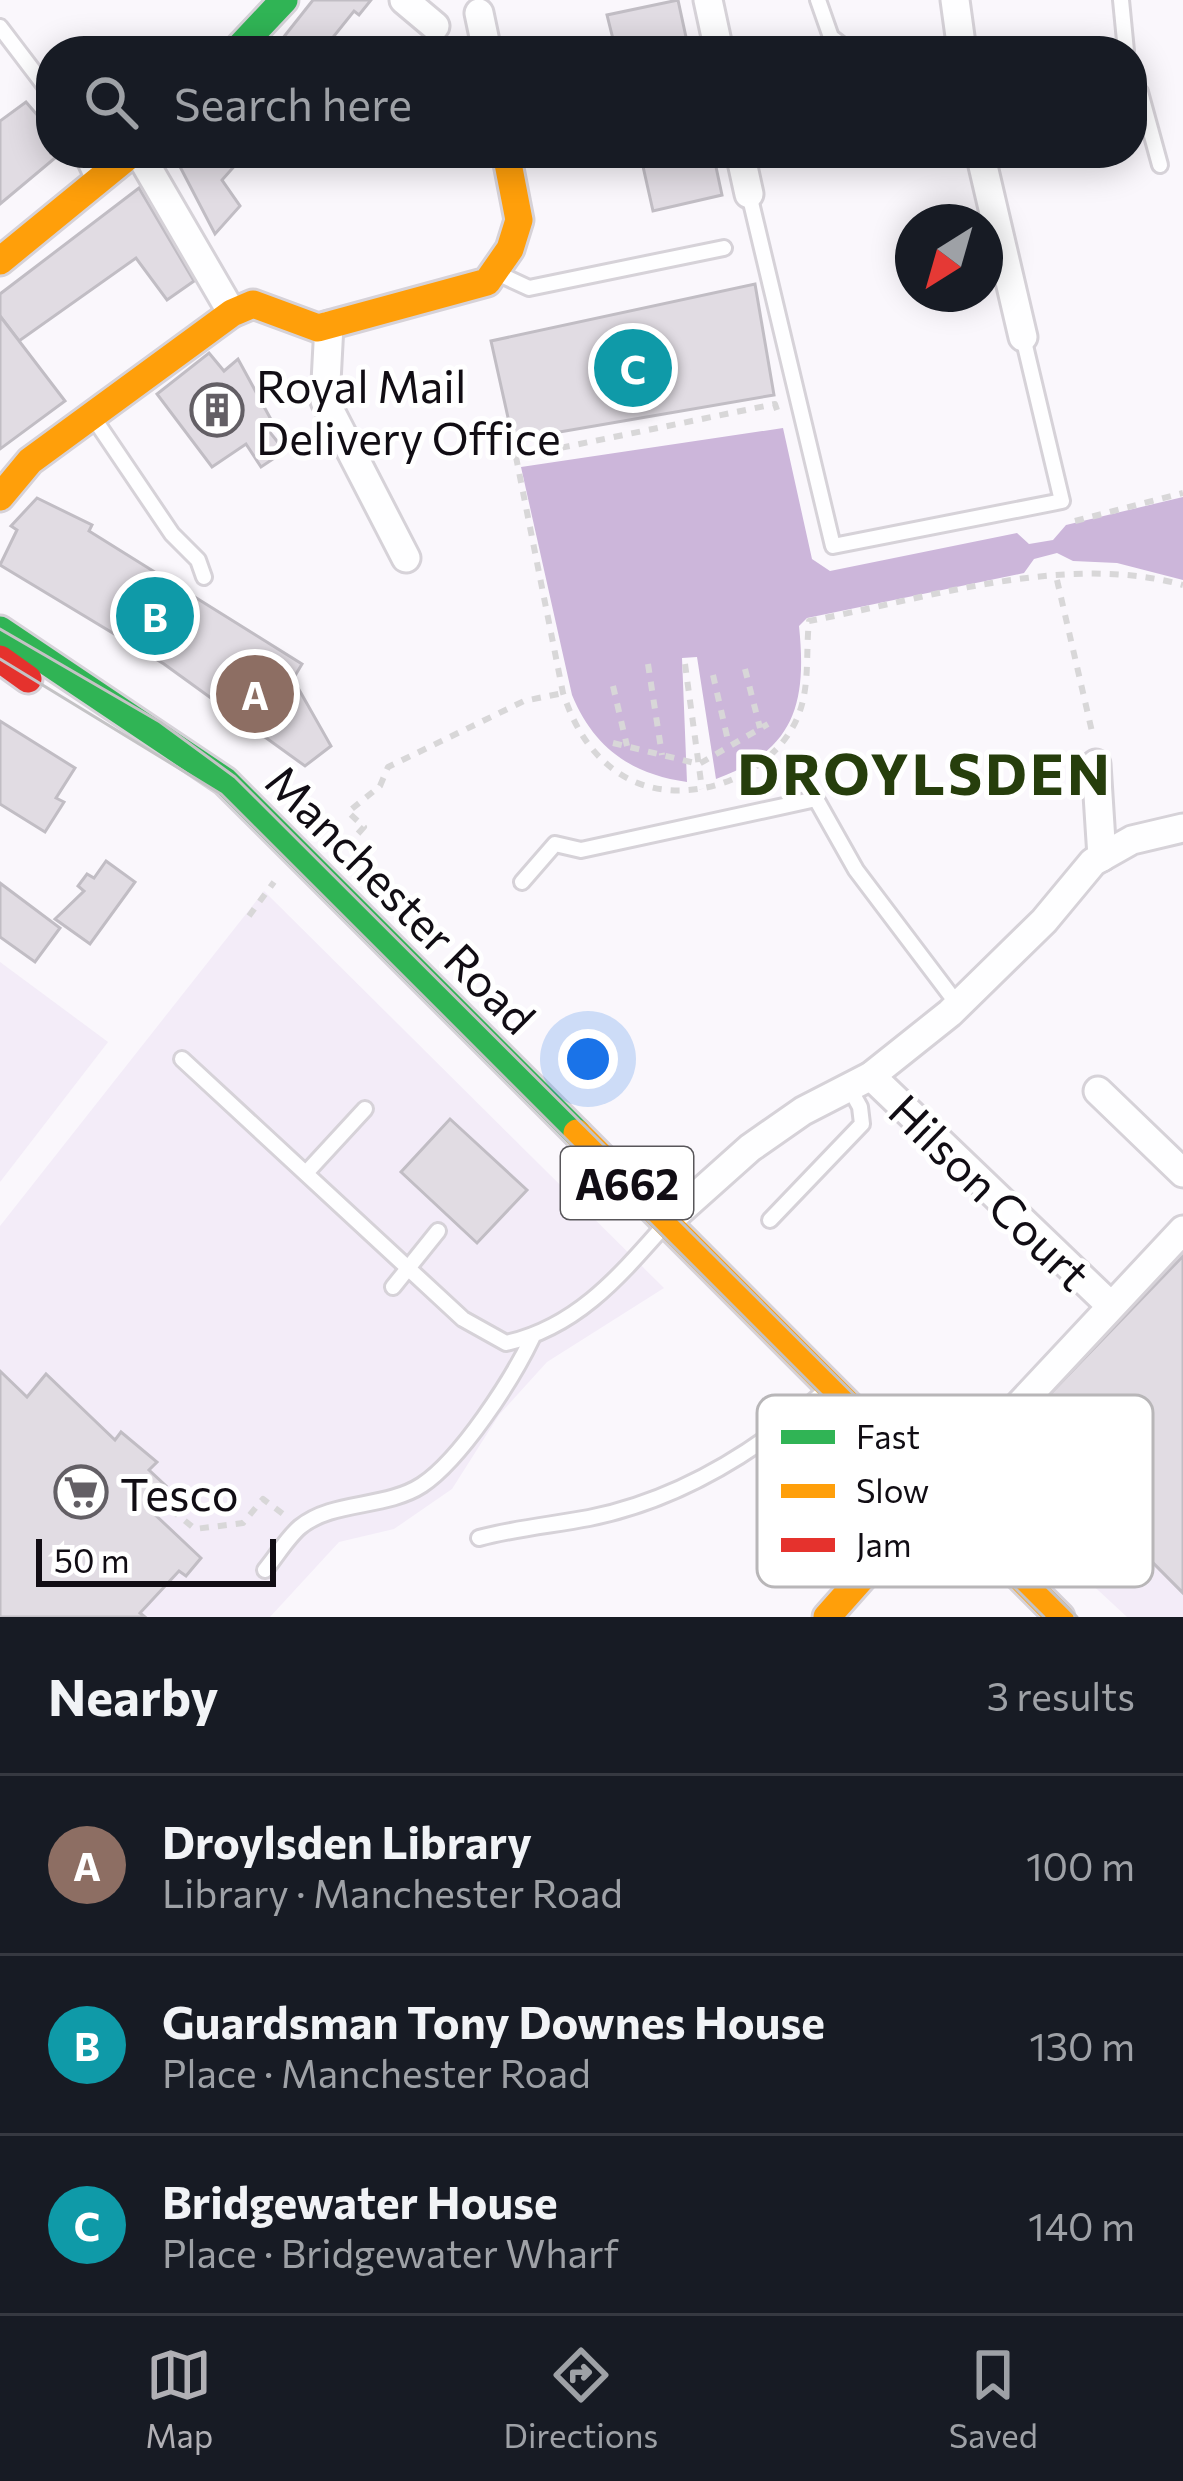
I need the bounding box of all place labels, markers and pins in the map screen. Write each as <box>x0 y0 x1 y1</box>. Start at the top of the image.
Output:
pin: C <box>594 323 672 413</box>
place label: Royal Mail Delivery Office <box>256 357 561 464</box>
building icon: Royal Mail Delivery Office <box>189 382 245 438</box>
pin: B <box>116 571 194 661</box>
pin: A <box>216 649 294 739</box>
supermarket icon: Tesco <box>53 1464 109 1520</box>
place label: Tesco <box>120 1465 239 1520</box>

